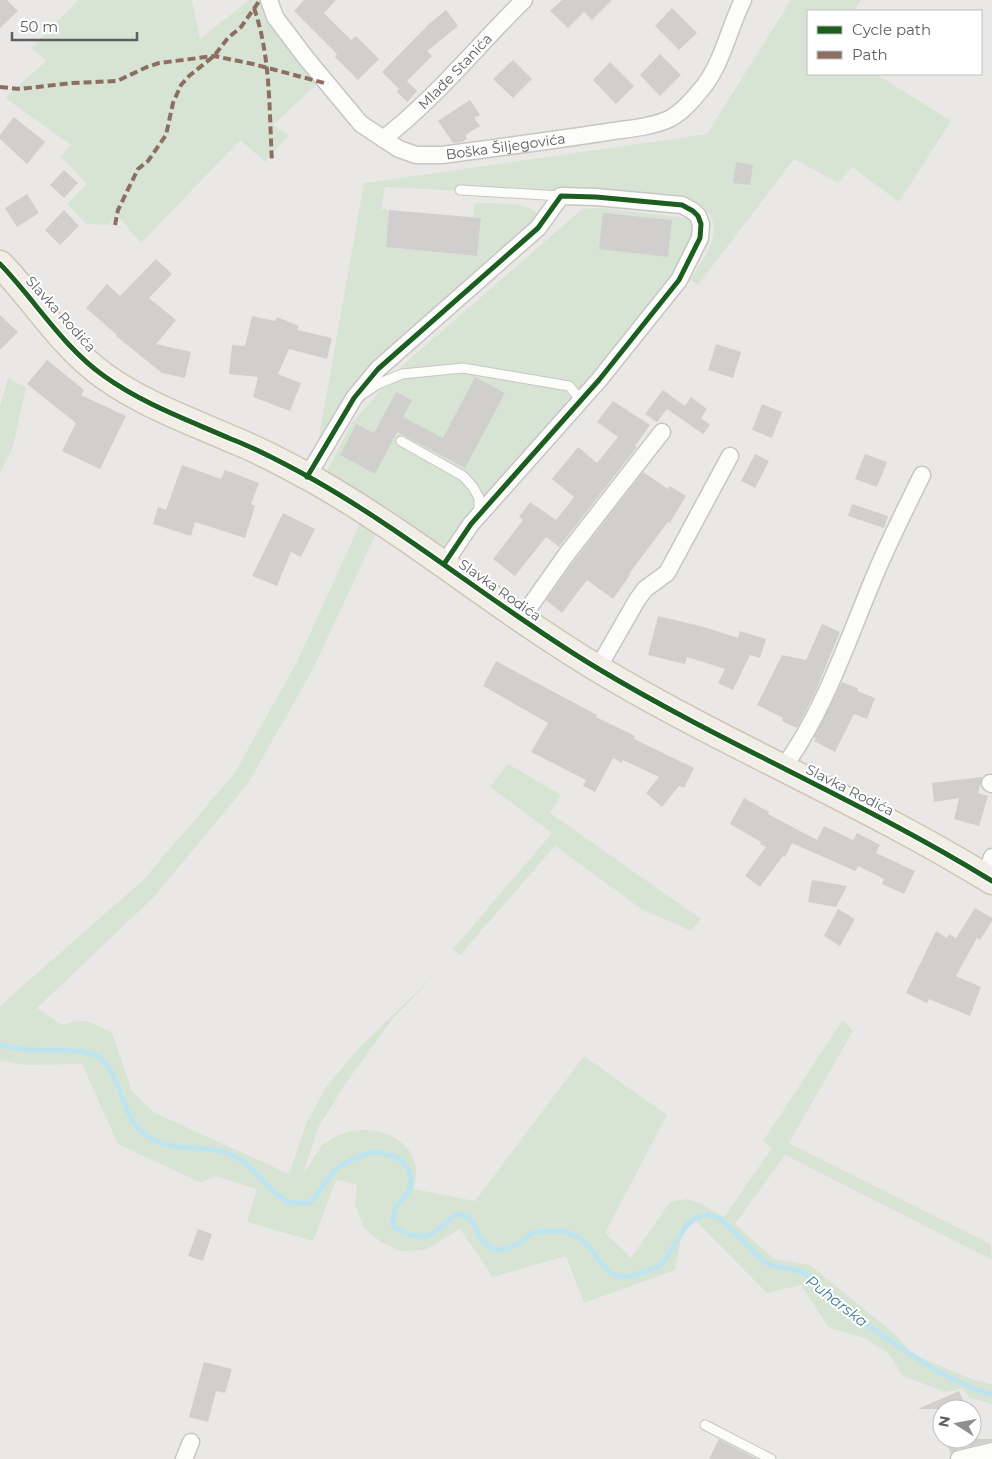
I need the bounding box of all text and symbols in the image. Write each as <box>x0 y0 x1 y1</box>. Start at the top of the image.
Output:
scale bar <box>12 10 138 42</box>
legend <box>807 10 982 75</box>
text: 50 m <box>20 17 58 36</box>
text: Cycle path <box>852 20 931 39</box>
street label: Mlađe Stanića <box>414 30 496 113</box>
text: Path <box>852 45 888 64</box>
street label: Boška Šiljegovića <box>445 129 567 163</box>
street label: Slavka Rodića <box>22 272 100 356</box>
street label: Slavka Rodića <box>455 555 545 625</box>
street label: Slavka Rodića <box>803 760 897 820</box>
water label: Puharska <box>802 1271 872 1331</box>
north arrow <box>932 1399 982 1449</box>
text: N <box>934 1414 954 1429</box>

